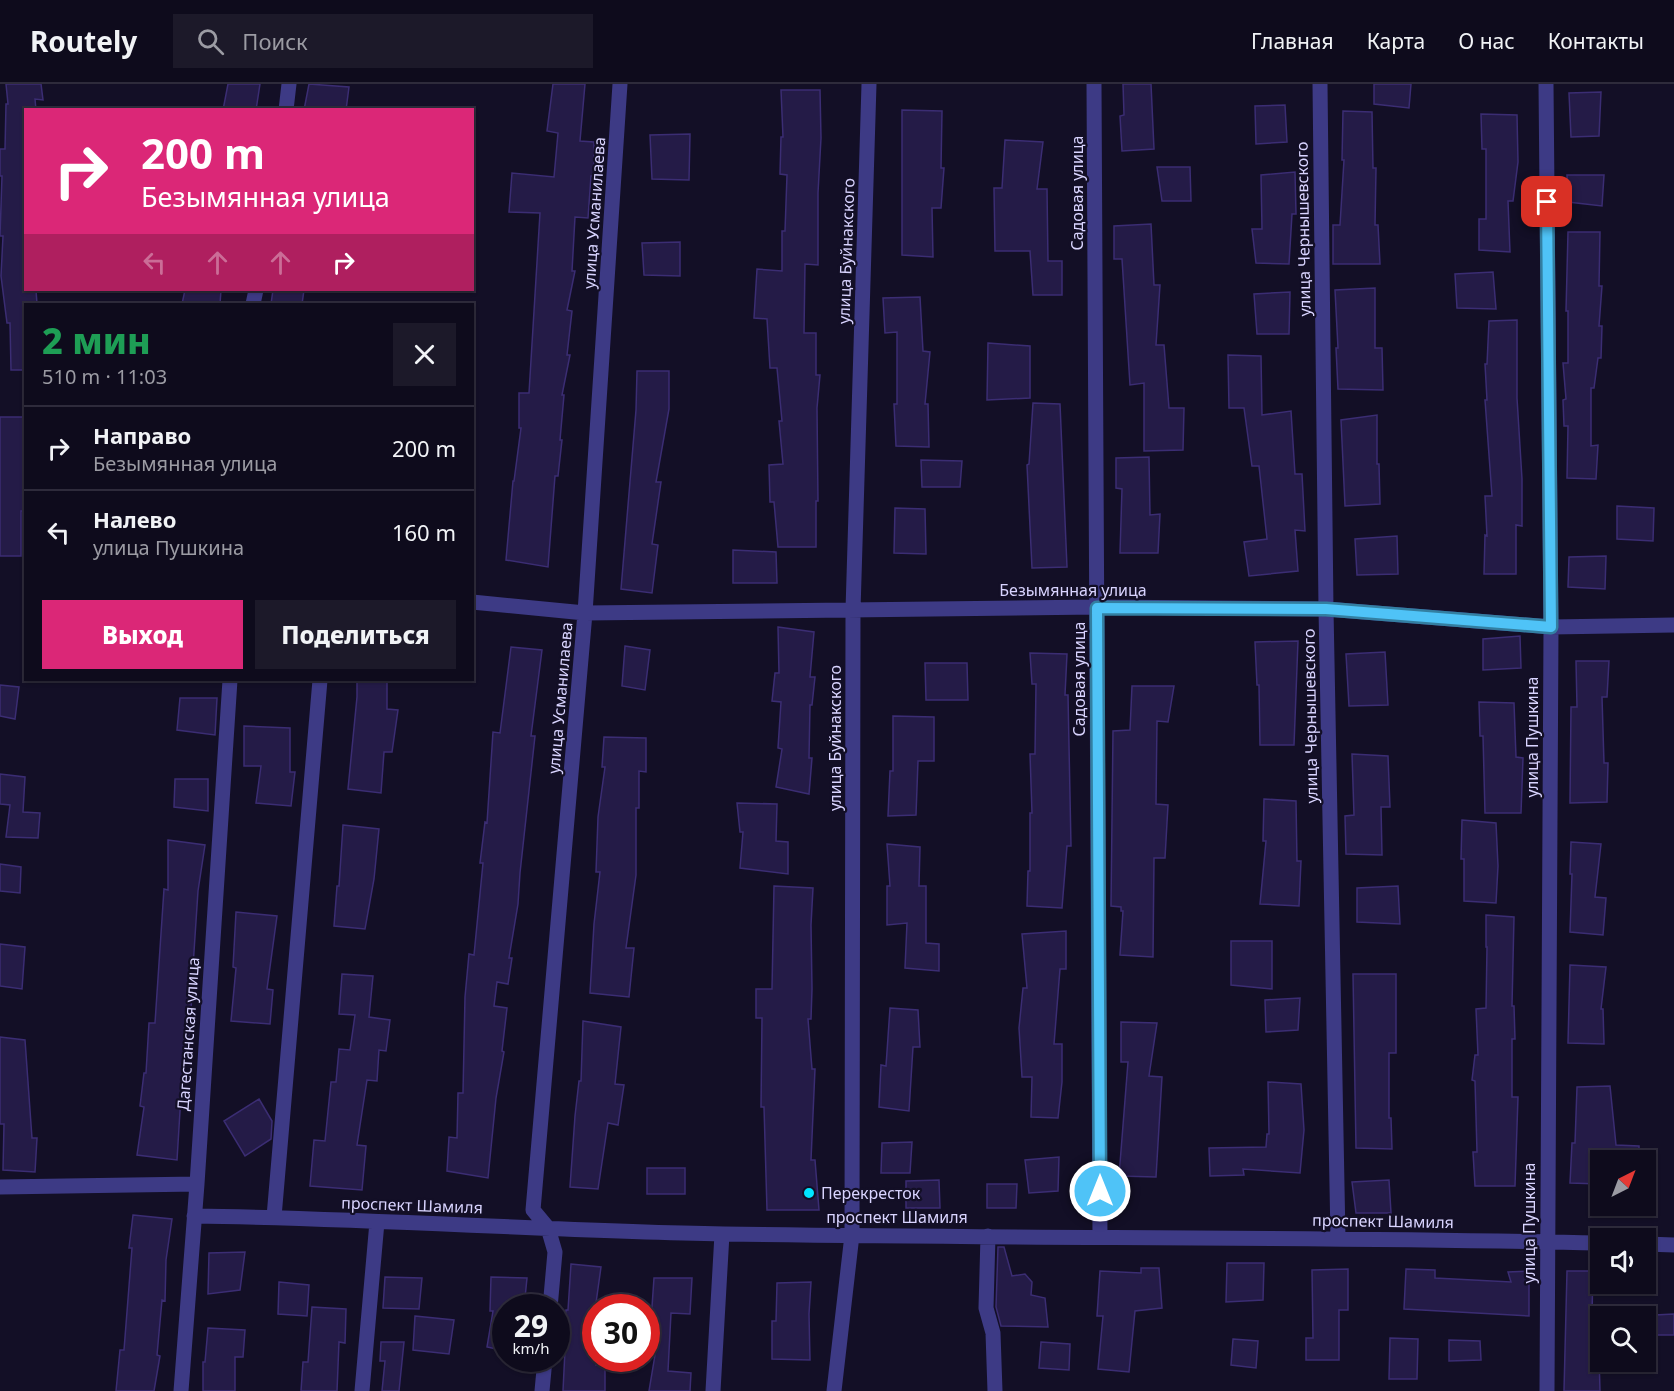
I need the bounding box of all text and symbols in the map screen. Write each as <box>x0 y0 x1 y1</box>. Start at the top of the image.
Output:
search box <box>173 14 593 68</box>
text: Routely <box>30 22 137 60</box>
icon: search <box>194 25 227 58</box>
text: Поиск <box>242 26 308 56</box>
text: Главная <box>1251 27 1334 55</box>
text: Карта <box>1367 27 1425 55</box>
text: О нас <box>1458 27 1515 55</box>
text: Контакты <box>1548 27 1644 55</box>
text: 200 m <box>141 124 265 181</box>
icon: right <box>42 132 120 210</box>
street label: Садовая улица <box>1066 135 1088 251</box>
street label: улица Усманилаева <box>578 136 610 290</box>
street label: улица Чернышевского <box>1290 141 1316 317</box>
pin <box>1521 176 1572 227</box>
text: Безымянная улица <box>141 178 390 215</box>
street label: улица Буйнакского <box>832 178 860 324</box>
icon: arrive <box>1530 185 1563 218</box>
icon: left <box>138 246 171 279</box>
icon: ahead <box>201 246 234 279</box>
icon: ahead <box>264 246 297 279</box>
icon: right <box>327 246 360 279</box>
text: 2 мин <box>42 316 151 365</box>
button: close <box>393 323 456 386</box>
text: 510 m · 11:03 <box>42 363 167 390</box>
text: Направо <box>93 420 191 450</box>
icon: right <box>42 432 75 465</box>
text: 200 m <box>392 433 456 463</box>
text: Безымянная улица <box>93 450 277 477</box>
text: Налево <box>93 504 176 534</box>
icon: left <box>42 516 75 549</box>
text: 160 m <box>392 517 456 547</box>
text: улица Пушкина <box>93 534 244 561</box>
street label: Безымянная улица <box>999 579 1147 601</box>
button: Выход <box>42 600 243 669</box>
button: Поделиться <box>255 600 456 669</box>
street label: улица Усманилаева <box>542 621 578 775</box>
street label: Садовая улица <box>1068 621 1090 737</box>
street label: улица Чернышевского <box>1297 628 1323 804</box>
street label: улица Буйнакского <box>824 665 846 811</box>
street label: улица Пушкина <box>1521 677 1543 797</box>
street label: Дагестанская улица <box>172 956 204 1112</box>
north arrow <box>1590 1150 1656 1216</box>
map controls <box>1590 1150 1656 1372</box>
position arrow <box>1068 1159 1132 1223</box>
street label: улица Пушкина <box>1518 1163 1540 1283</box>
place label: Перекресток <box>821 1182 921 1204</box>
marker: Перекресток <box>802 1186 816 1200</box>
street label: проспект Шамиля <box>341 1192 483 1218</box>
street label: проспект Шамиля <box>826 1206 968 1228</box>
street label: проспект Шамиля <box>1312 1209 1454 1233</box>
button: sound <box>1590 1228 1656 1294</box>
speed limit sign: 30 <box>582 1294 660 1372</box>
text: 29 <box>514 1305 548 1346</box>
button: search <box>1590 1306 1656 1372</box>
text: km/h <box>513 1338 549 1358</box>

